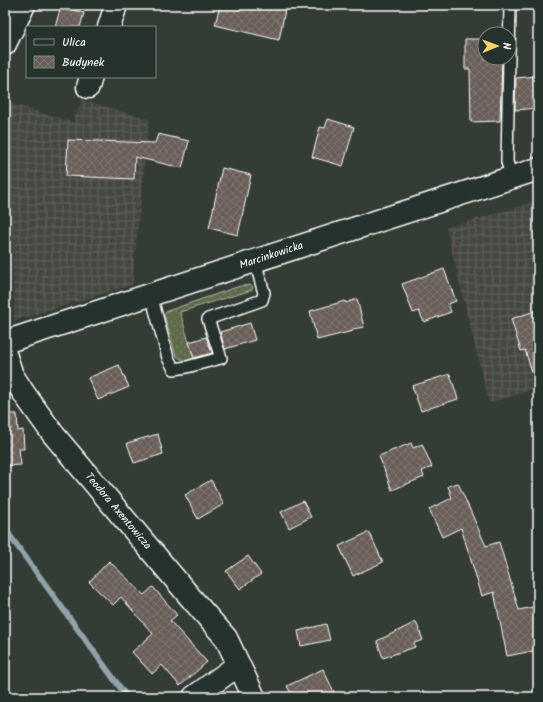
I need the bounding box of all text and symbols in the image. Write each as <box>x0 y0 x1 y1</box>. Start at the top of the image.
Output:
legend <box>26 26 156 78</box>
north arrow <box>477 26 517 66</box>
text: Ulica <box>62 33 86 52</box>
text: N <box>497 42 515 50</box>
text: Budynek <box>62 53 105 72</box>
street label: Marcinkowicka <box>237 237 306 274</box>
street label: Teodora Axentowicza <box>80 469 156 554</box>

